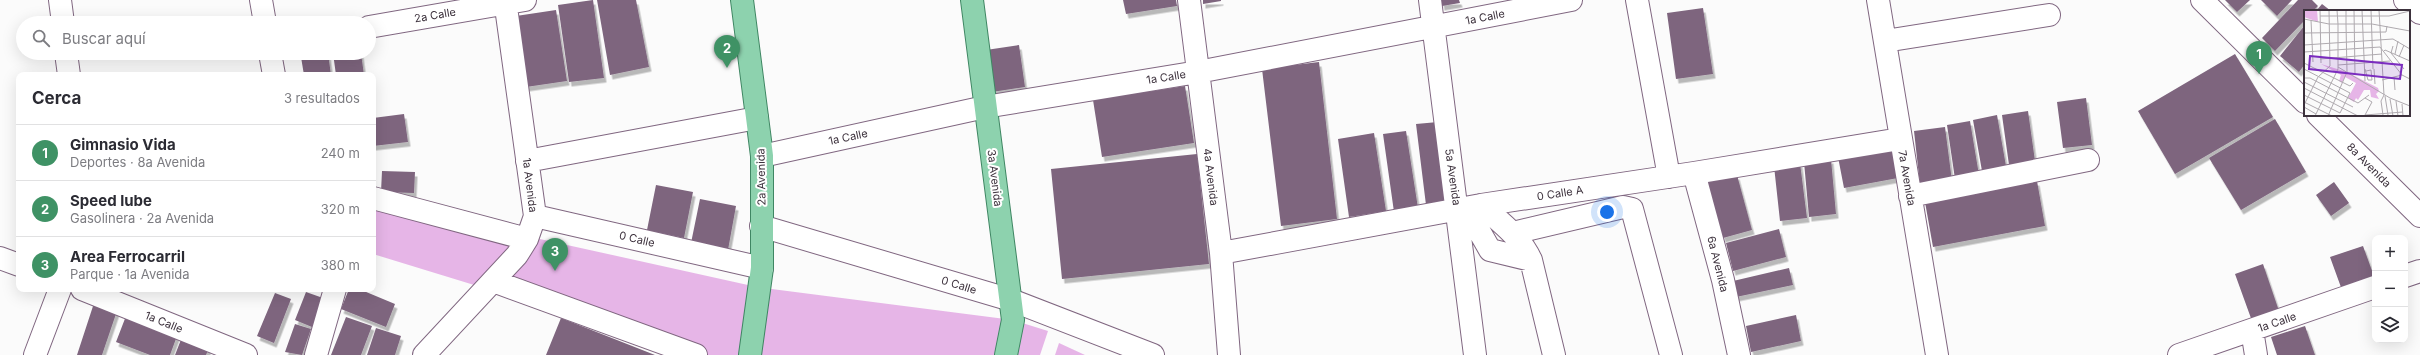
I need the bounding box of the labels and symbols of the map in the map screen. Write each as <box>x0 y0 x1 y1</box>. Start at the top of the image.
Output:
street label: 2a Calle <box>413 4 457 26</box>
street label: 1a Calle <box>1464 6 1506 28</box>
inset map <box>2304 10 2410 116</box>
pin: 2 <box>714 35 740 68</box>
pin: 1 <box>2246 41 2272 74</box>
street label: 1a Calle <box>1145 67 1187 87</box>
street label: 1a Calle <box>827 126 869 148</box>
street label: 8a Avenida <box>2344 140 2394 190</box>
street label: 2a Avenida <box>754 148 768 206</box>
street label: 4a Avenida <box>1201 148 1221 206</box>
street label: 5a Avenida <box>1442 148 1464 206</box>
street label: 3a Avenida <box>985 149 1005 207</box>
street label: 7a Avenida <box>1895 149 1919 207</box>
street label: 1a Avenida <box>520 157 540 213</box>
street label: 0 Calle A <box>1536 182 1585 204</box>
your location <box>1597 202 1617 222</box>
street label: 0 Calle <box>618 228 656 250</box>
street label: 6a Avenida <box>1704 234 1732 294</box>
pin: 3 <box>542 238 568 271</box>
street label: 0 Calle <box>940 273 978 297</box>
street label: 1a Calle <box>143 308 185 336</box>
street label: 1a Calle <box>2256 309 2298 335</box>

